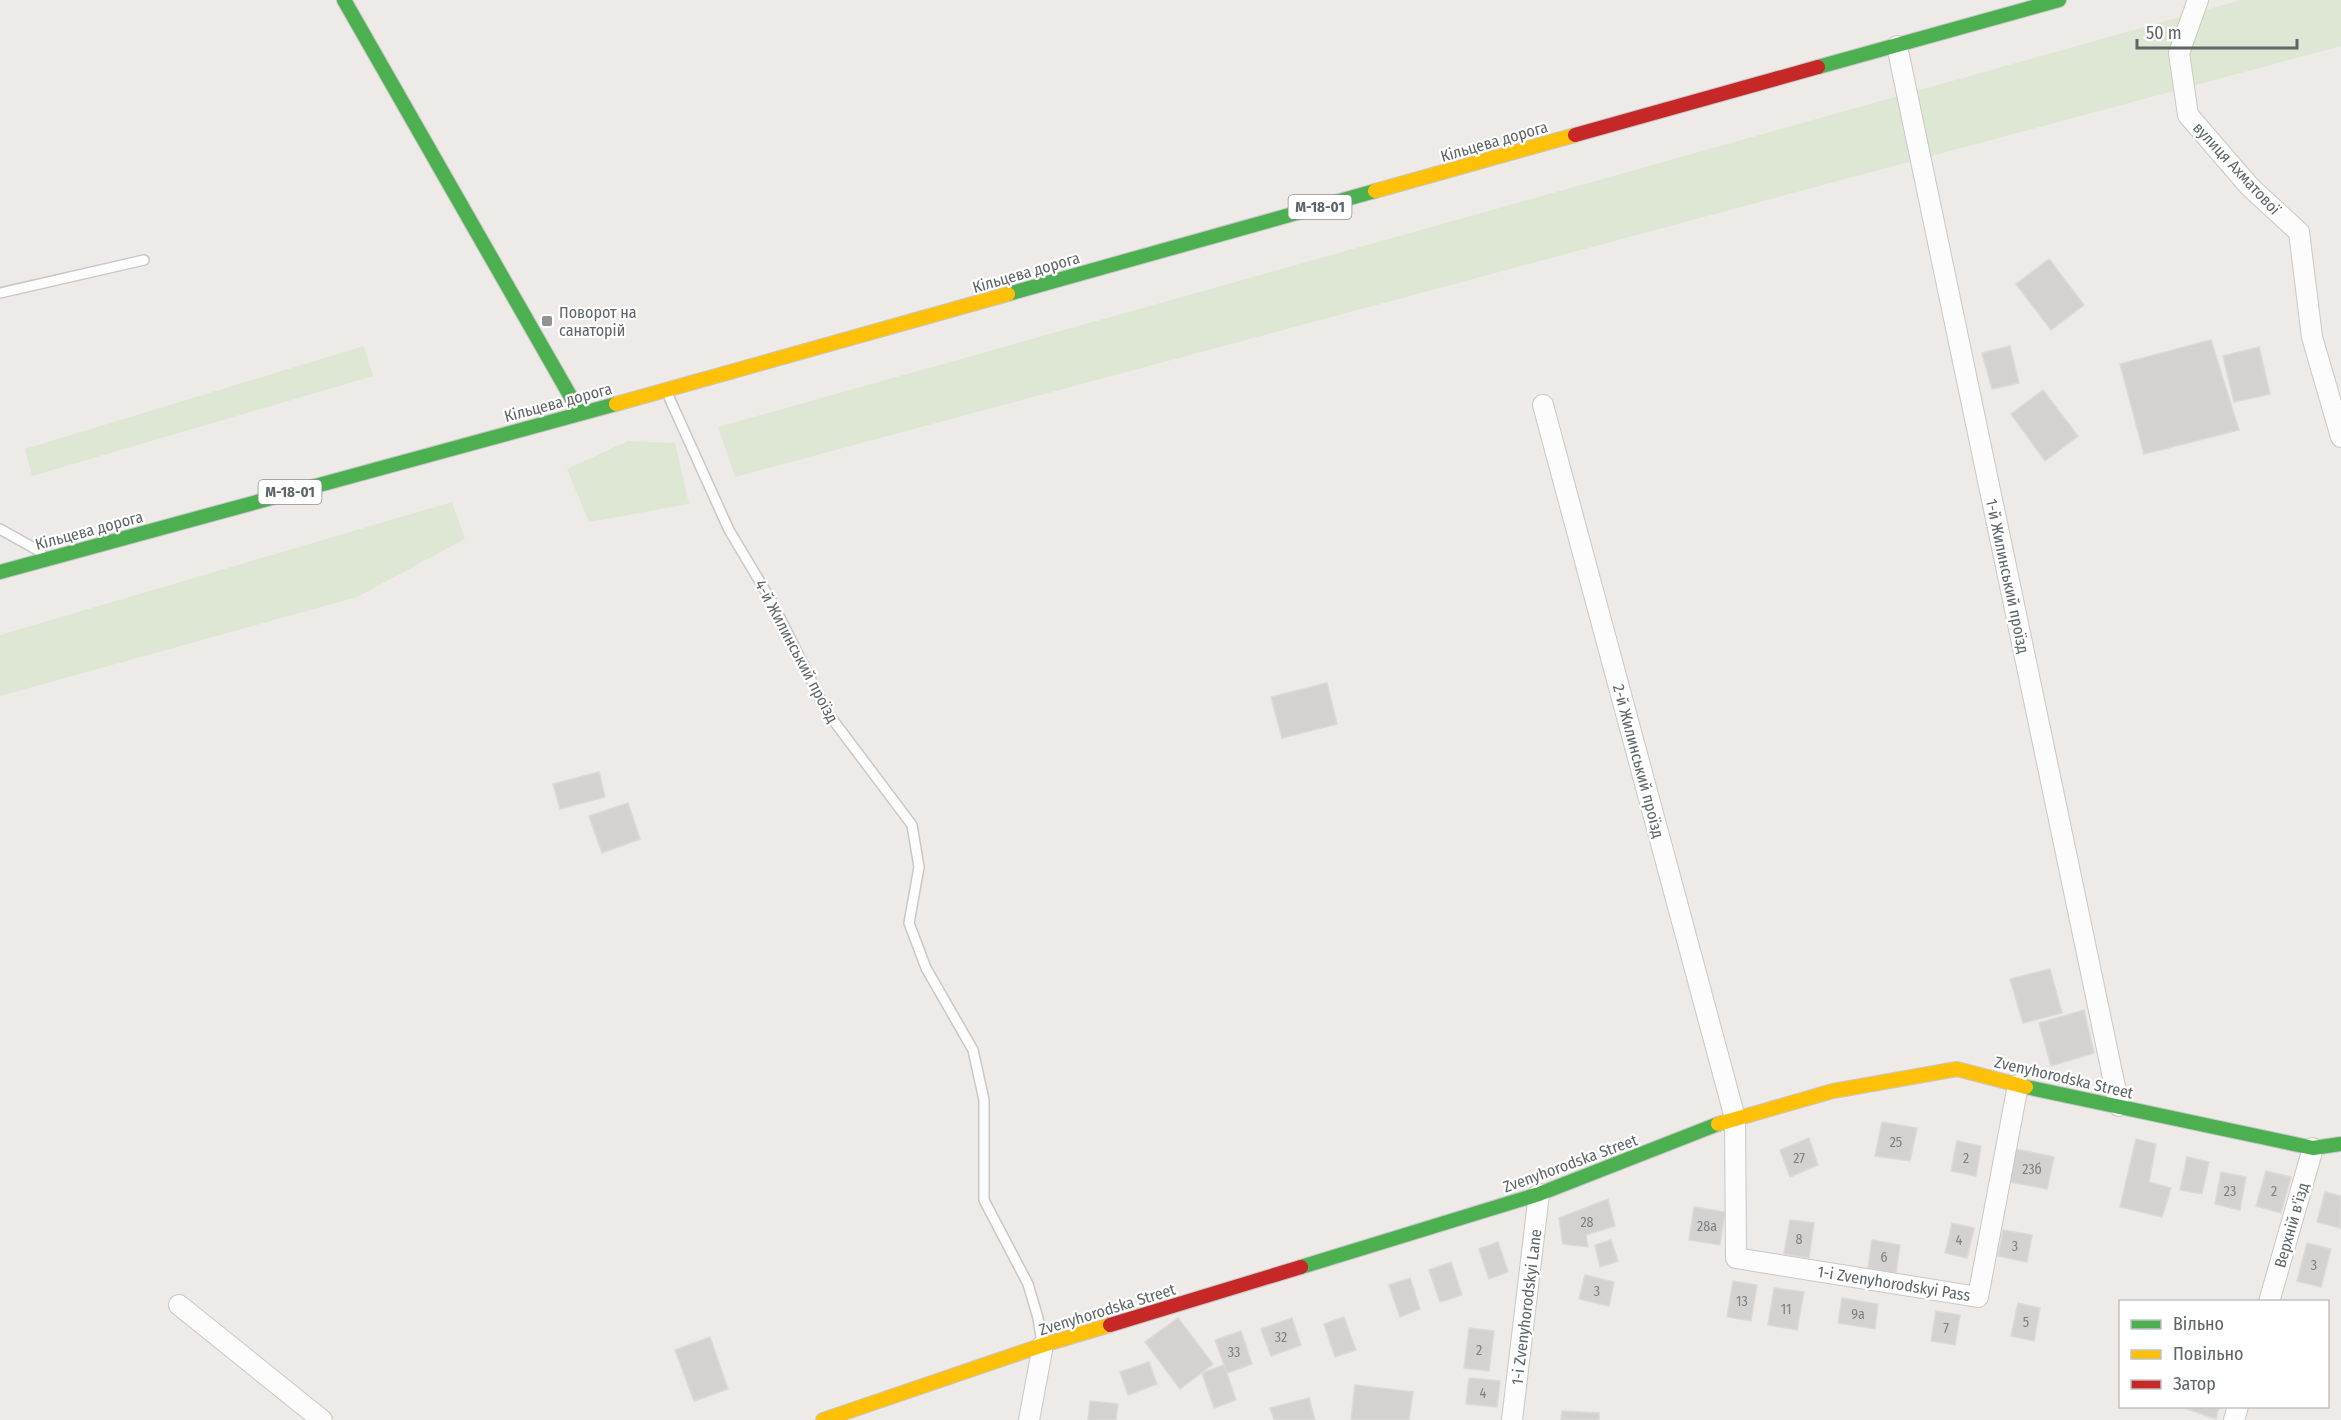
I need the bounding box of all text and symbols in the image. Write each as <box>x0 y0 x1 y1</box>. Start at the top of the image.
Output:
scale bar <box>2137 12 2298 50</box>
text: 50 m <box>2146 22 2182 44</box>
street label: Кільцева дорога <box>1438 117 1550 166</box>
street label: вулиця Ахматової <box>2189 118 2285 219</box>
road number: М-18-01 <box>1288 195 1352 219</box>
street label: Кільцева дорога <box>970 248 1082 297</box>
place label: Поворот на санаторій <box>559 303 637 340</box>
marker: Поворот на санаторій <box>540 314 554 328</box>
street label: Кільцева дорога <box>502 379 614 426</box>
road number: М-18-01 <box>258 480 322 504</box>
street label: 1-й Жилинський проїзд <box>1982 497 2033 655</box>
street label: Кільцева дорога <box>33 507 145 554</box>
street label: 4-й Жилинський проїзд <box>751 577 842 726</box>
street label: 2-й Жилинський проїзд <box>1609 682 1668 840</box>
street label: Zvenyhorodska Street <box>1993 1052 2136 1103</box>
street label: Zvenyhorodska Street <box>1500 1130 1641 1197</box>
house number: 25 <box>1890 1134 1902 1151</box>
house number: 27 <box>1793 1150 1805 1167</box>
house number: 2 <box>1963 1150 1969 1167</box>
house number: 23б <box>2022 1161 2042 1178</box>
street label: Верхній в'їзд <box>2270 1180 2313 1270</box>
house number: 23 <box>2224 1183 2236 1200</box>
house number: 2 <box>2271 1183 2277 1200</box>
house number: 28 <box>1580 1214 1594 1231</box>
house number: 28а <box>1697 1218 1717 1235</box>
street label: 1-i Zvenyhorodskyi Lane <box>1507 1228 1546 1386</box>
house number: 8 <box>1796 1231 1803 1248</box>
house number: 4 <box>1956 1232 1963 1249</box>
house number: 3 <box>2012 1238 2018 1255</box>
house number: 6 <box>1881 1249 1888 1266</box>
house number: 3 <box>2311 1257 2317 1274</box>
street label: 1-i Zvenyhorodskyi Pass <box>1816 1262 1972 1305</box>
street label: Zvenyhorodska Street <box>1037 1279 1178 1339</box>
house number: 3 <box>1594 1283 1600 1300</box>
house number: 13 <box>1736 1293 1748 1310</box>
legend <box>2119 1300 2329 1408</box>
house number: 11 <box>1781 1301 1791 1318</box>
house number: 9а <box>1851 1306 1865 1323</box>
text: Вільно <box>2173 1313 2224 1335</box>
house number: 5 <box>2023 1314 2029 1331</box>
house number: 7 <box>1943 1320 1949 1337</box>
house number: 32 <box>1275 1329 1287 1346</box>
house number: 2 <box>1476 1342 1482 1359</box>
text: Повільно <box>2173 1343 2244 1365</box>
house number: 33 <box>1228 1344 1240 1361</box>
text: Затор <box>2173 1373 2216 1395</box>
house number: 4 <box>1480 1385 1487 1402</box>

